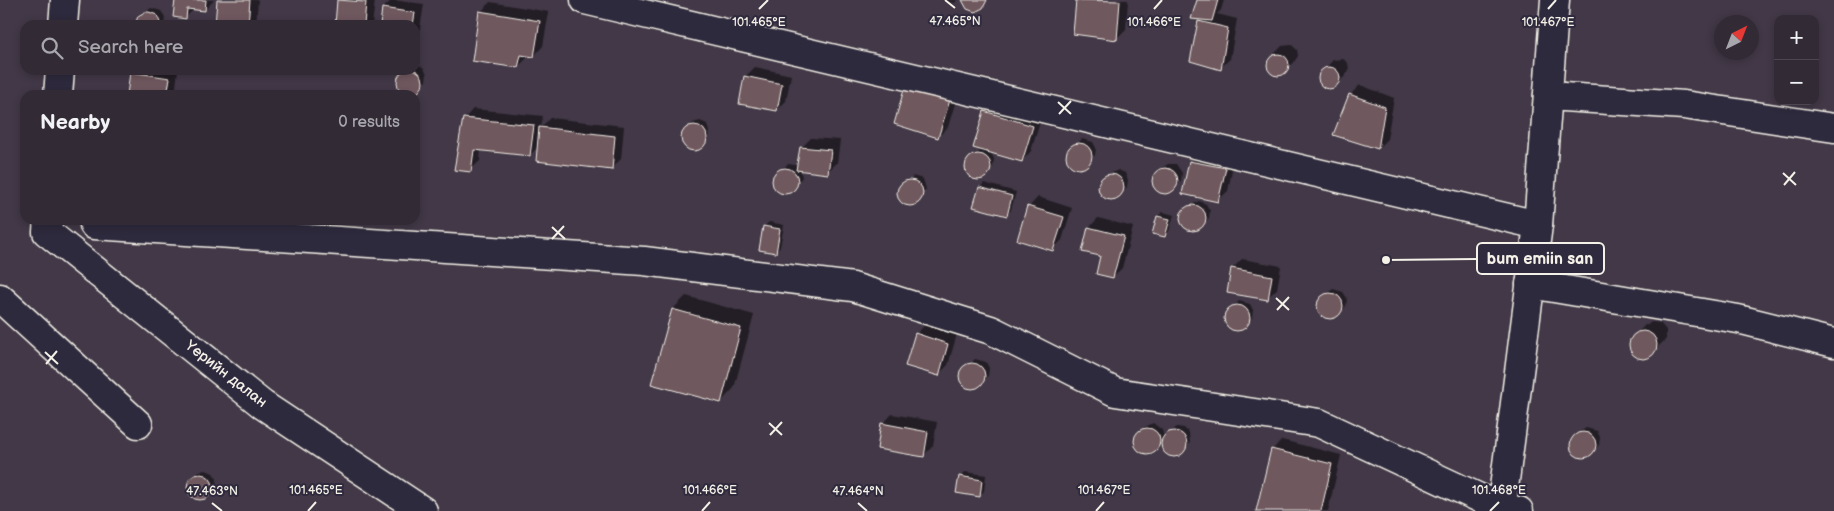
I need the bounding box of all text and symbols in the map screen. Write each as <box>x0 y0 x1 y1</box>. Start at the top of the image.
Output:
text: 47.465°N <box>929 14 981 29</box>
text: 101.465°E <box>732 15 786 30</box>
text: 101.466°E <box>1127 15 1181 30</box>
text: 101.467°E <box>1522 15 1574 30</box>
north arrow <box>1714 15 1759 60</box>
map controls <box>1774 15 1819 105</box>
button: + <box>1774 15 1819 60</box>
search box <box>20 20 420 75</box>
icon: search <box>38 34 66 62</box>
text: Search here <box>78 36 183 59</box>
button: − <box>1774 60 1819 105</box>
text: Nearby <box>40 110 110 135</box>
text: 0 results <box>338 113 400 132</box>
callout: bum emiin san <box>1477 243 1604 274</box>
text: bum emiin san <box>1487 250 1593 269</box>
street label: Үерийн далан <box>181 336 271 412</box>
text: 101.465°E <box>289 483 343 498</box>
text: 101.466°E <box>683 483 737 498</box>
text: 101.467°E <box>1078 483 1130 498</box>
text: 101.468°E <box>1472 483 1526 498</box>
text: 47.463°N <box>186 484 238 499</box>
text: 47.464°N <box>832 484 884 499</box>

